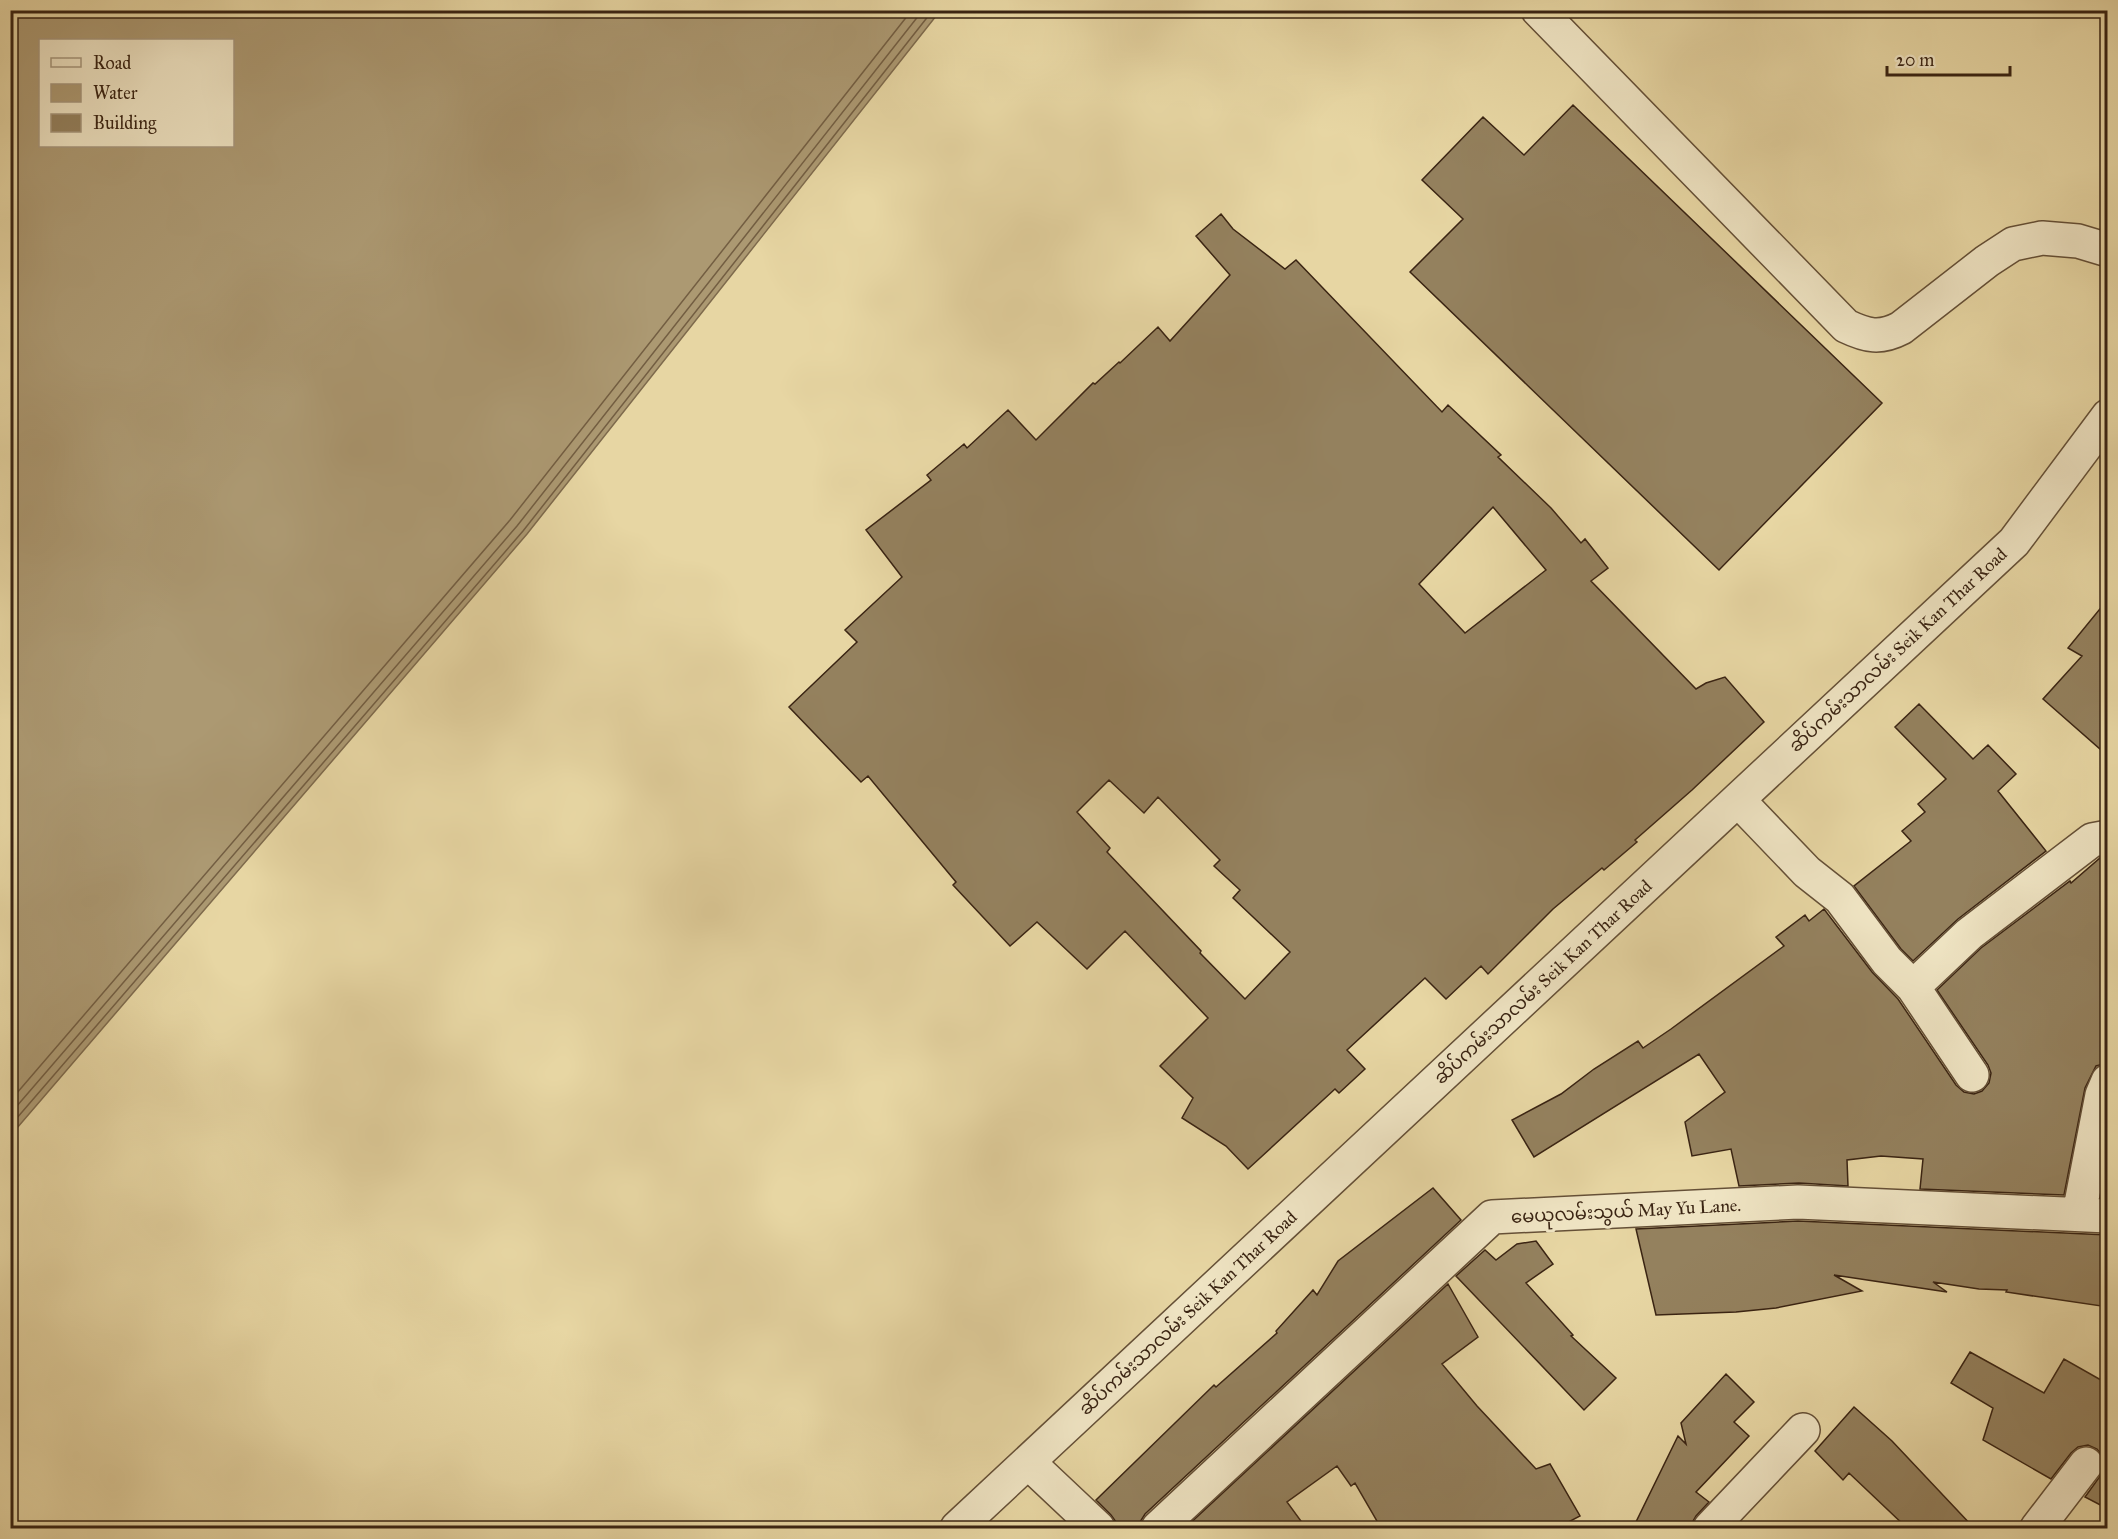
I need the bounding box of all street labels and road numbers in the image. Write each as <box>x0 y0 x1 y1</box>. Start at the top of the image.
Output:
street label: ဆိပ်ကမ်းသာလမ်း Seik Kan Thar Road <box>1782 541 2012 757</box>
street label: ဆိပ်ကမ်းသာလမ်း Seik Kan Thar Road <box>1427 873 1657 1089</box>
street label: မေယုလမ်းသွယ် May Yu Lane. <box>1510 1192 1742 1232</box>
street label: ဆိပ်ကမ်းသာလမ်း Seik Kan Thar Road <box>1072 1204 1302 1420</box>

